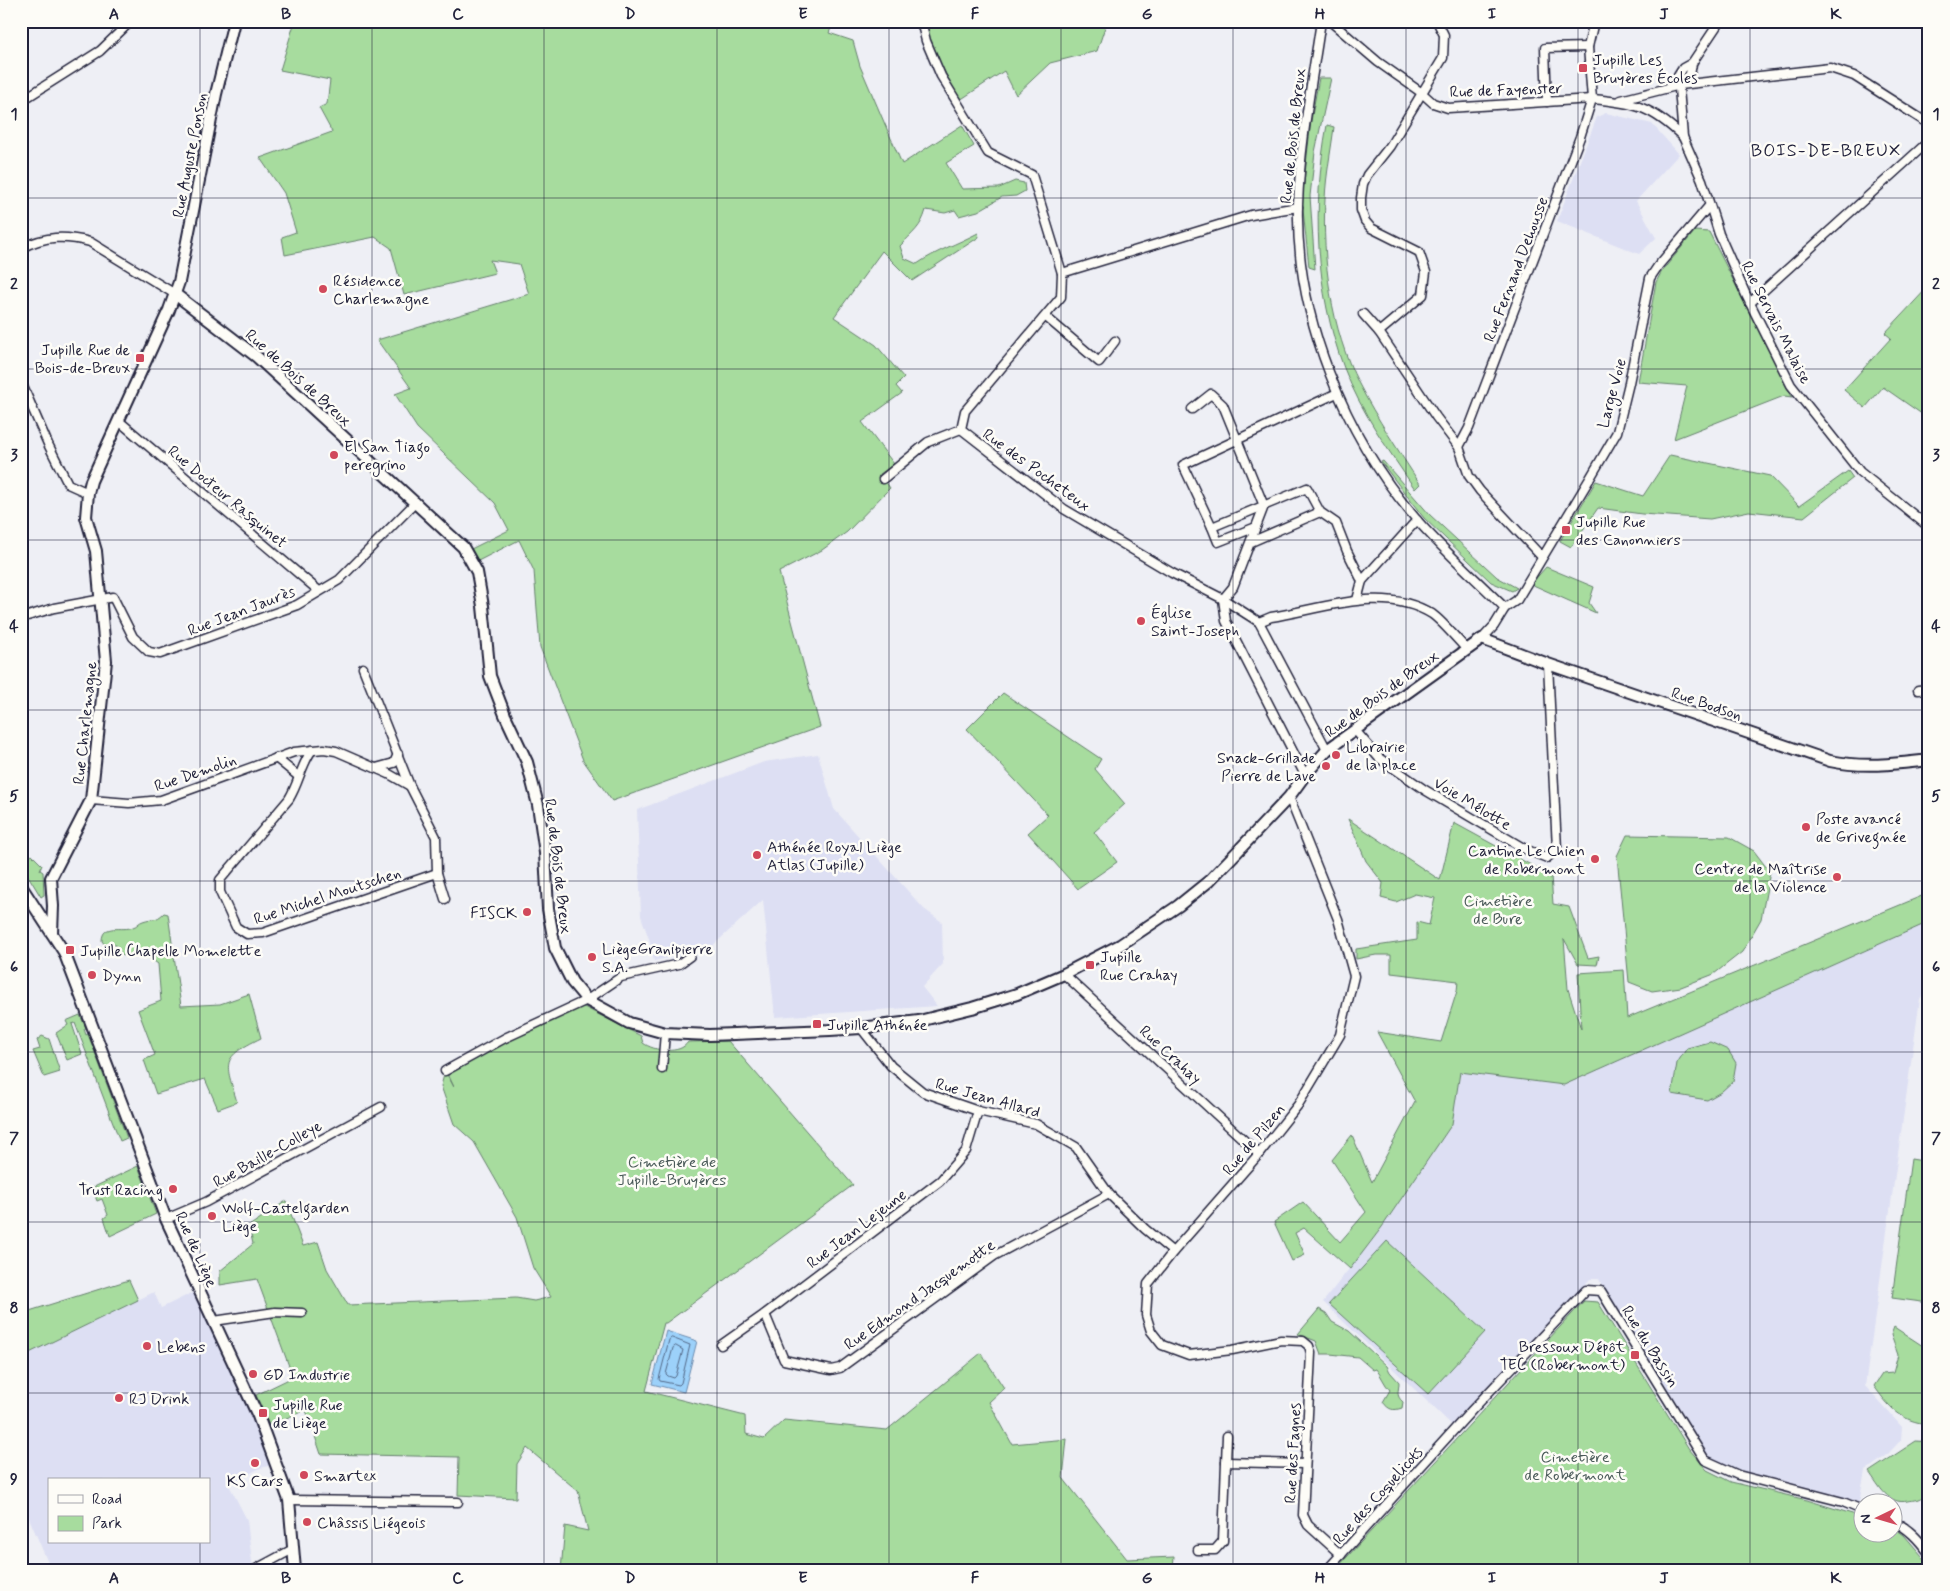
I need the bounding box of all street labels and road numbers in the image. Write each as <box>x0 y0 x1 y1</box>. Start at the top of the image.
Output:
street label: Rue de Bois de Breux <box>1276 67 1311 205</box>
street label: Rue de Fayenster <box>1449 78 1563 103</box>
street label: Rue Auguste Ponson <box>168 91 213 220</box>
street label: Rue Fernand Dehousse <box>1479 194 1554 345</box>
street label: Rue Servais Malaise <box>1736 258 1816 388</box>
street label: Rue de Bois de Breux <box>240 325 356 431</box>
street label: Large Voie <box>1593 356 1633 431</box>
street label: Rue des Pocheteux <box>978 424 1094 516</box>
street label: Rue Docteur Rasquinet <box>163 441 291 554</box>
street label: Rue Jean Jaurès <box>185 581 298 641</box>
street label: Rue de Bois de Breux <box>1321 646 1443 743</box>
street label: Rue Charlemagne <box>69 660 103 786</box>
street label: Rue Bodson <box>1668 683 1745 726</box>
street label: Rue Demolin <box>152 750 239 797</box>
street label: Voie Mélotte <box>1429 773 1515 836</box>
street label: Rue de Bois de Breux <box>539 797 576 935</box>
street label: Rue Michel Moutschen <box>251 863 404 930</box>
street label: Rue Crahay <box>1134 1021 1206 1089</box>
street label: Rue Jean Allard <box>933 1073 1042 1123</box>
street label: Rue de Pilzen <box>1218 1100 1290 1180</box>
street label: Rue Baille-Colleye <box>209 1115 326 1193</box>
street label: Rue Jean Lejeune <box>803 1185 911 1274</box>
street label: Rue de Liège <box>170 1208 222 1291</box>
street label: Rue Edmond Jacquemotte <box>840 1235 1000 1355</box>
street label: Rue du Bassin <box>1616 1302 1683 1392</box>
street label: Rue des Fagnes <box>1280 1402 1307 1504</box>
street label: Rue des Coquelicots <box>1328 1442 1428 1550</box>

